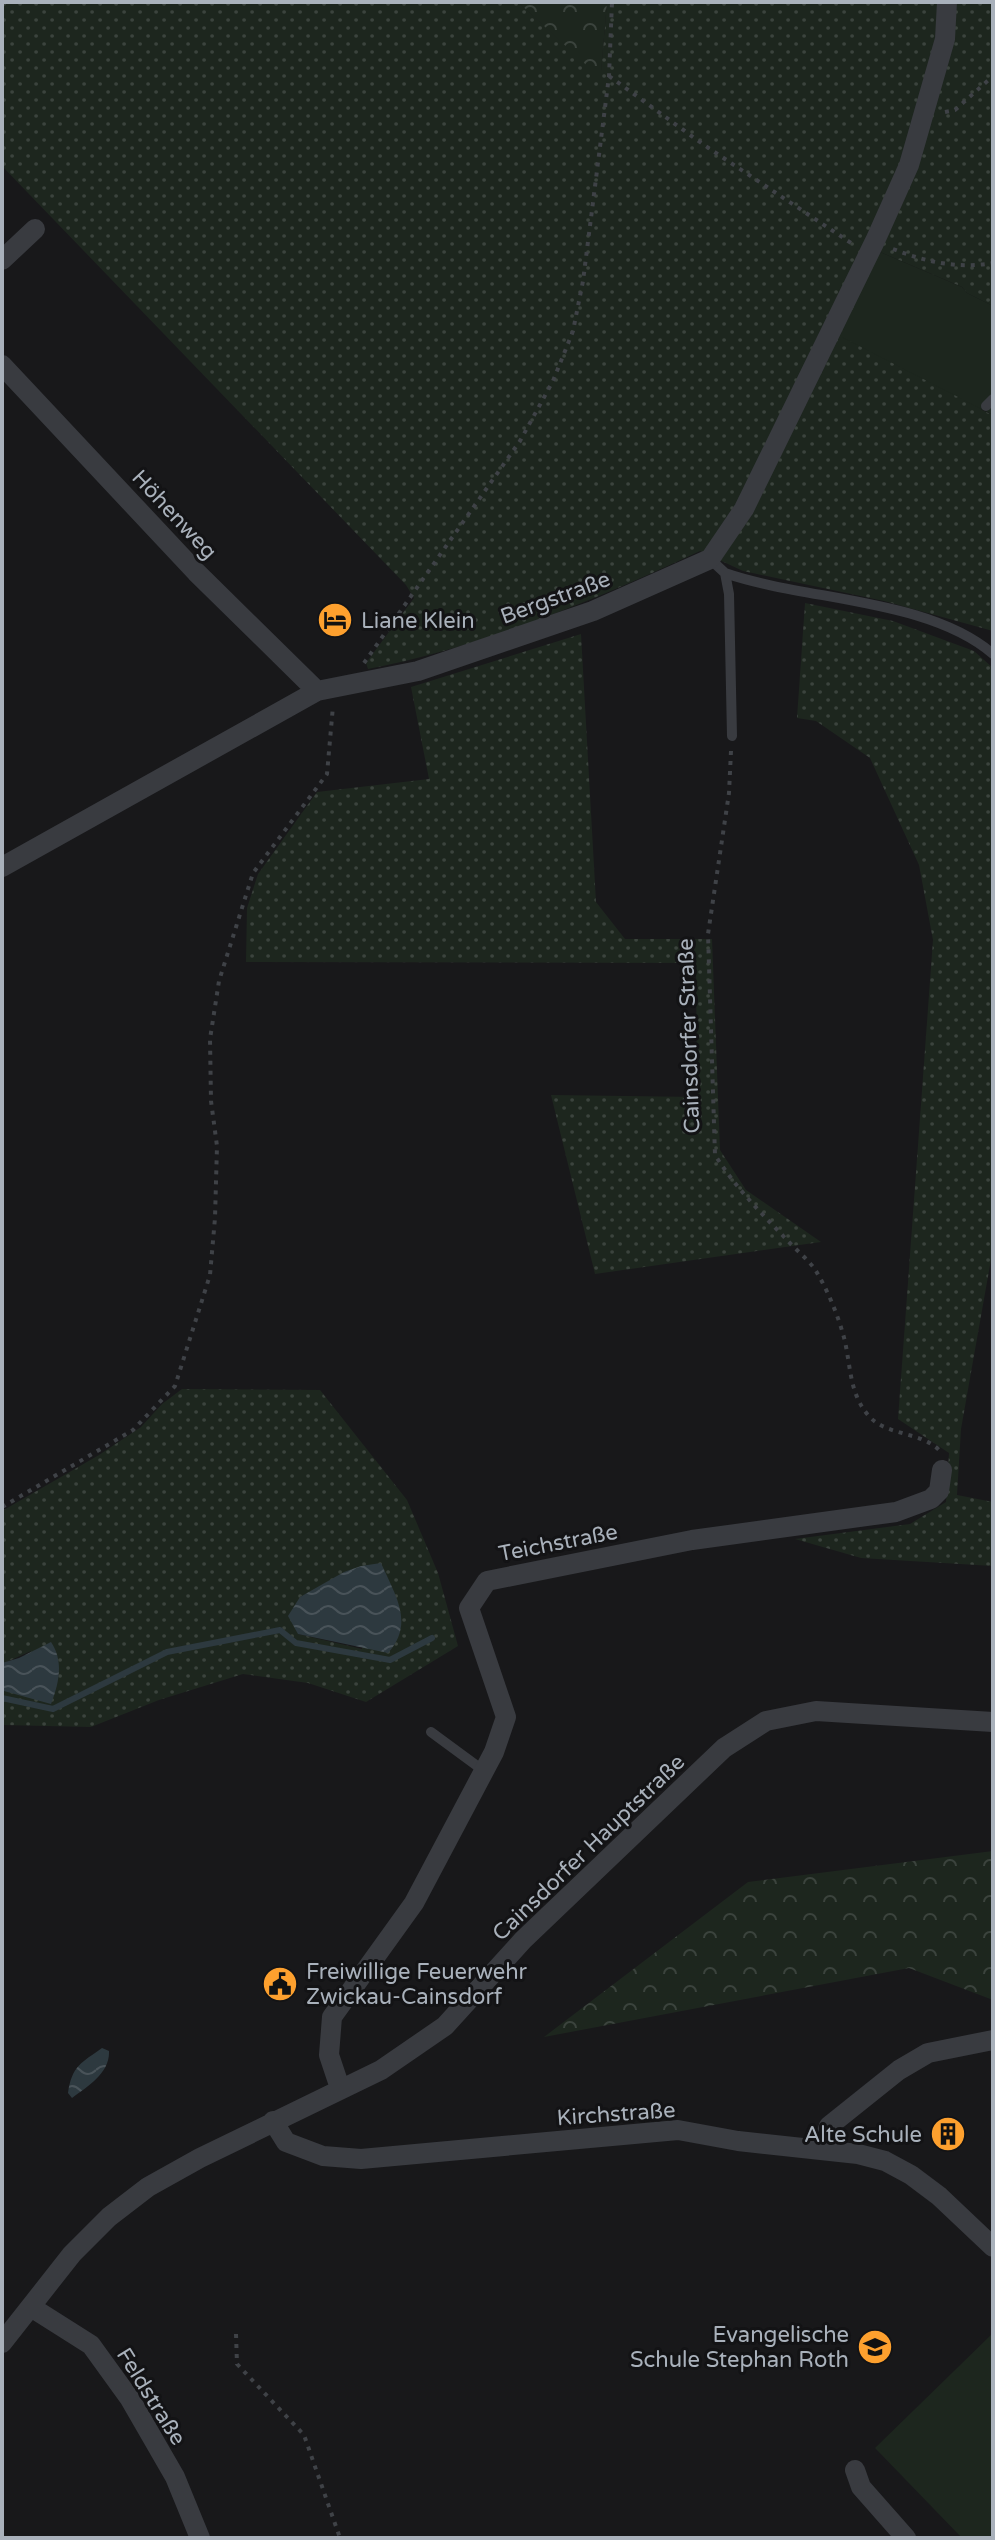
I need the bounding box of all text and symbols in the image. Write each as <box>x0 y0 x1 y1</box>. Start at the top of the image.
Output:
street label: Höhenweg <box>126 465 222 565</box>
street label: Bergstraße <box>497 566 614 630</box>
hotel icon: Liane Klein <box>316 601 354 639</box>
place label: Liane Klein <box>361 608 475 634</box>
street label: Cainsdorfer Straße <box>673 938 705 1134</box>
street label: Teichstraße <box>497 1519 620 1567</box>
street label: Cainsdorfer Hauptstraße <box>487 1749 690 1946</box>
place label: Freiwillige Feuerwehr Zwickau-Cainsdorf <box>306 1959 528 2010</box>
public building icon: Freiwillige Feuerwehr Zwickau-Cainsdorf <box>261 1965 299 2003</box>
street label: Kirchstraße <box>556 2097 676 2131</box>
building icon: Alte Schule <box>929 2115 967 2153</box>
place label: Alte Schule <box>804 2122 922 2148</box>
place label: Evangelische Schule Stephan Roth <box>630 2322 849 2373</box>
school or university icon: Evangelische Schule Stephan Roth <box>856 2328 894 2366</box>
street label: Feldstraße <box>111 2343 191 2450</box>

